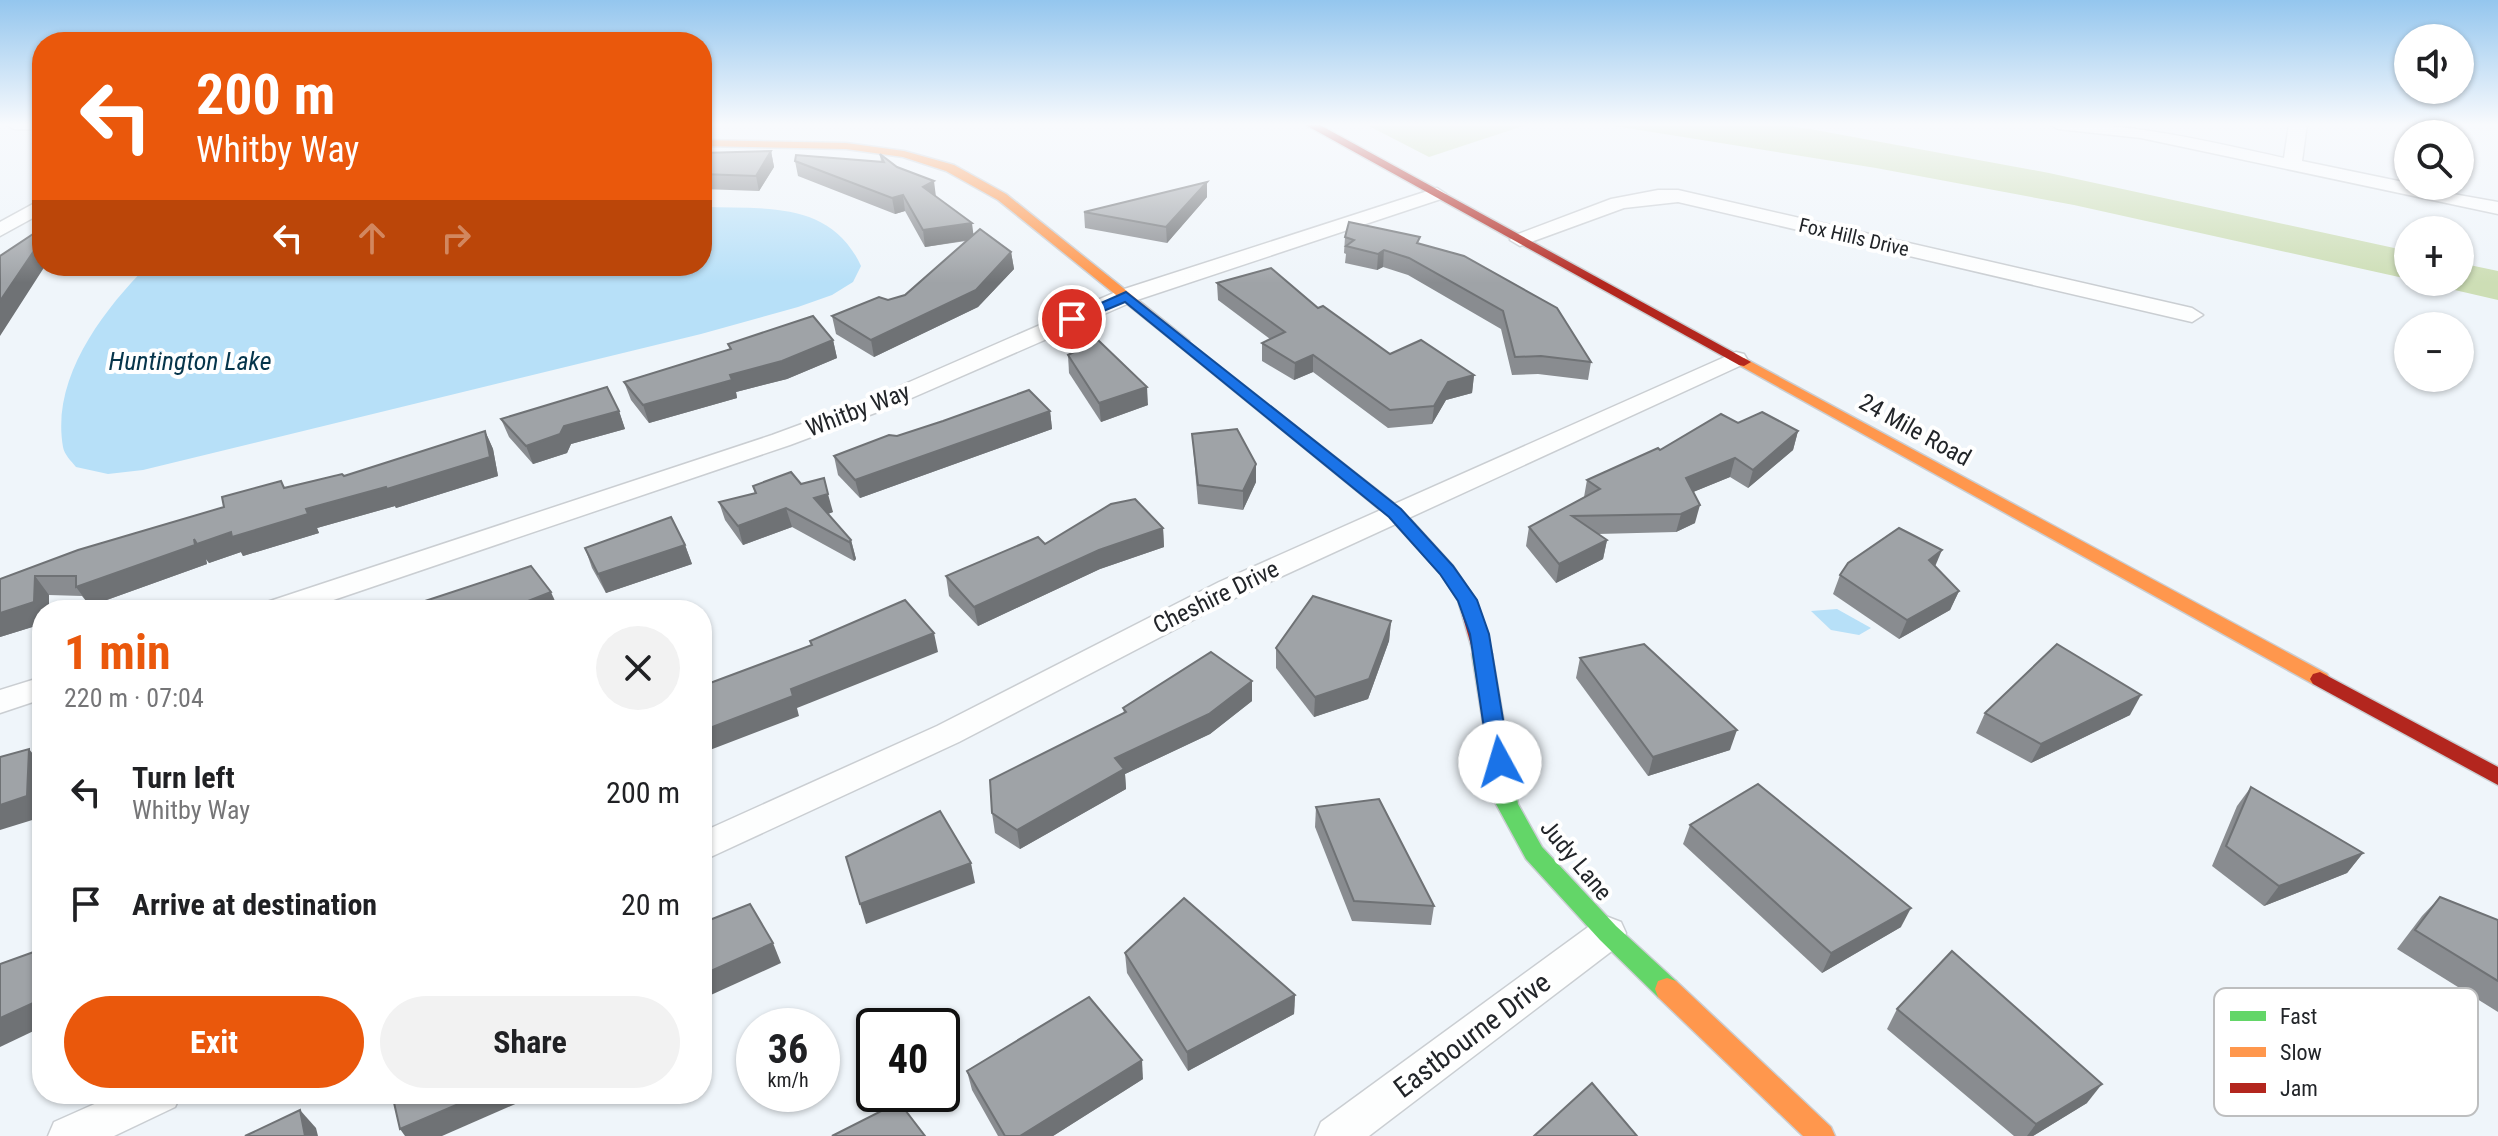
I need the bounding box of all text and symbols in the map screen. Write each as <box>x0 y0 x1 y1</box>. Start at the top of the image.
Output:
map controls <box>2394 24 2474 392</box>
button: sound <box>2394 24 2474 104</box>
text: 200 m <box>196 62 335 128</box>
icon: left <box>64 64 168 168</box>
button: search <box>2394 120 2474 200</box>
text: Whitby Way <box>196 129 359 171</box>
street label: Fox Hills Drive <box>1797 213 1911 261</box>
icon: left <box>266 216 310 260</box>
icon: ahead <box>350 216 394 260</box>
icon: right <box>434 216 478 260</box>
button: + <box>2394 216 2474 296</box>
pin <box>1038 285 1106 353</box>
icon: arrive <box>1050 297 1094 341</box>
button: − <box>2394 312 2474 392</box>
water label: Huntington Lake <box>109 346 271 376</box>
street label: Whitby Way <box>802 377 914 443</box>
street label: 24 Mile Road <box>1854 388 1976 472</box>
street label: Cheshire Drive <box>1149 555 1283 639</box>
text: 1 min <box>64 624 171 681</box>
button: close <box>596 626 680 710</box>
text: 220 m · 07:04 <box>64 683 204 713</box>
position arrow <box>1458 720 1542 804</box>
text: Turn left <box>132 760 235 795</box>
icon: left <box>64 770 108 814</box>
text: 200 m <box>606 775 680 810</box>
text: Whitby Way <box>132 795 250 825</box>
street label: Judy Lane <box>1534 814 1618 906</box>
icon: arrive <box>64 882 108 926</box>
text: Arrive at destination <box>132 887 377 922</box>
text: 20 m <box>621 887 680 922</box>
street label: Eastbourne Drive <box>1387 965 1557 1105</box>
legend <box>2214 988 2478 1116</box>
button: Exit <box>64 996 364 1088</box>
button: Share <box>380 996 680 1088</box>
text: Fast <box>2280 1004 2317 1029</box>
speed limit sign: 40 <box>856 1008 960 1112</box>
text: 36 <box>768 1026 808 1073</box>
text: Slow <box>2280 1040 2322 1065</box>
text: km/h <box>767 1068 809 1092</box>
text: Jam <box>2280 1076 2318 1101</box>

